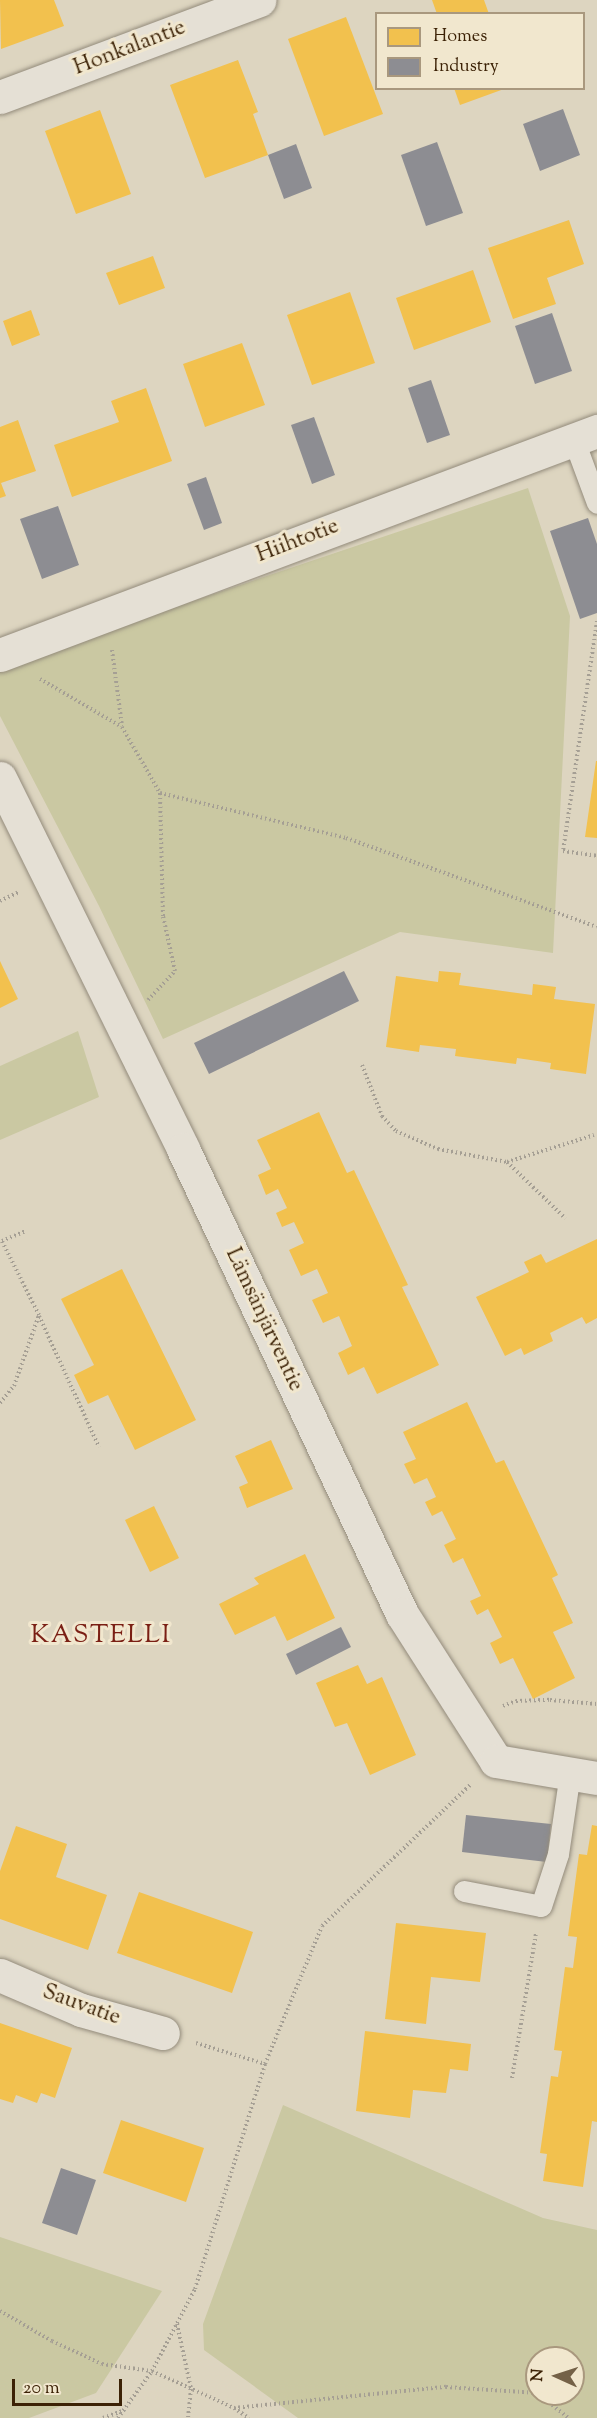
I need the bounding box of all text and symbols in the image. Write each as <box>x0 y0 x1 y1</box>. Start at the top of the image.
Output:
legend <box>375 12 585 90</box>
street label: Honkalantie <box>70 16 190 82</box>
text: Homes <box>433 24 487 50</box>
text: Industry <box>433 54 499 80</box>
street label: Hiihtotie <box>253 514 343 570</box>
street label: Lämsänjärventie <box>218 1244 308 1396</box>
district label: KASTELLI <box>31 1620 171 1652</box>
street label: Sauvatie <box>38 1980 124 2032</box>
north arrow <box>525 2346 585 2406</box>
scale bar <box>15 2367 124 2405</box>
text: N <box>527 2368 550 2382</box>
text: 20 m <box>23 2376 60 2402</box>

